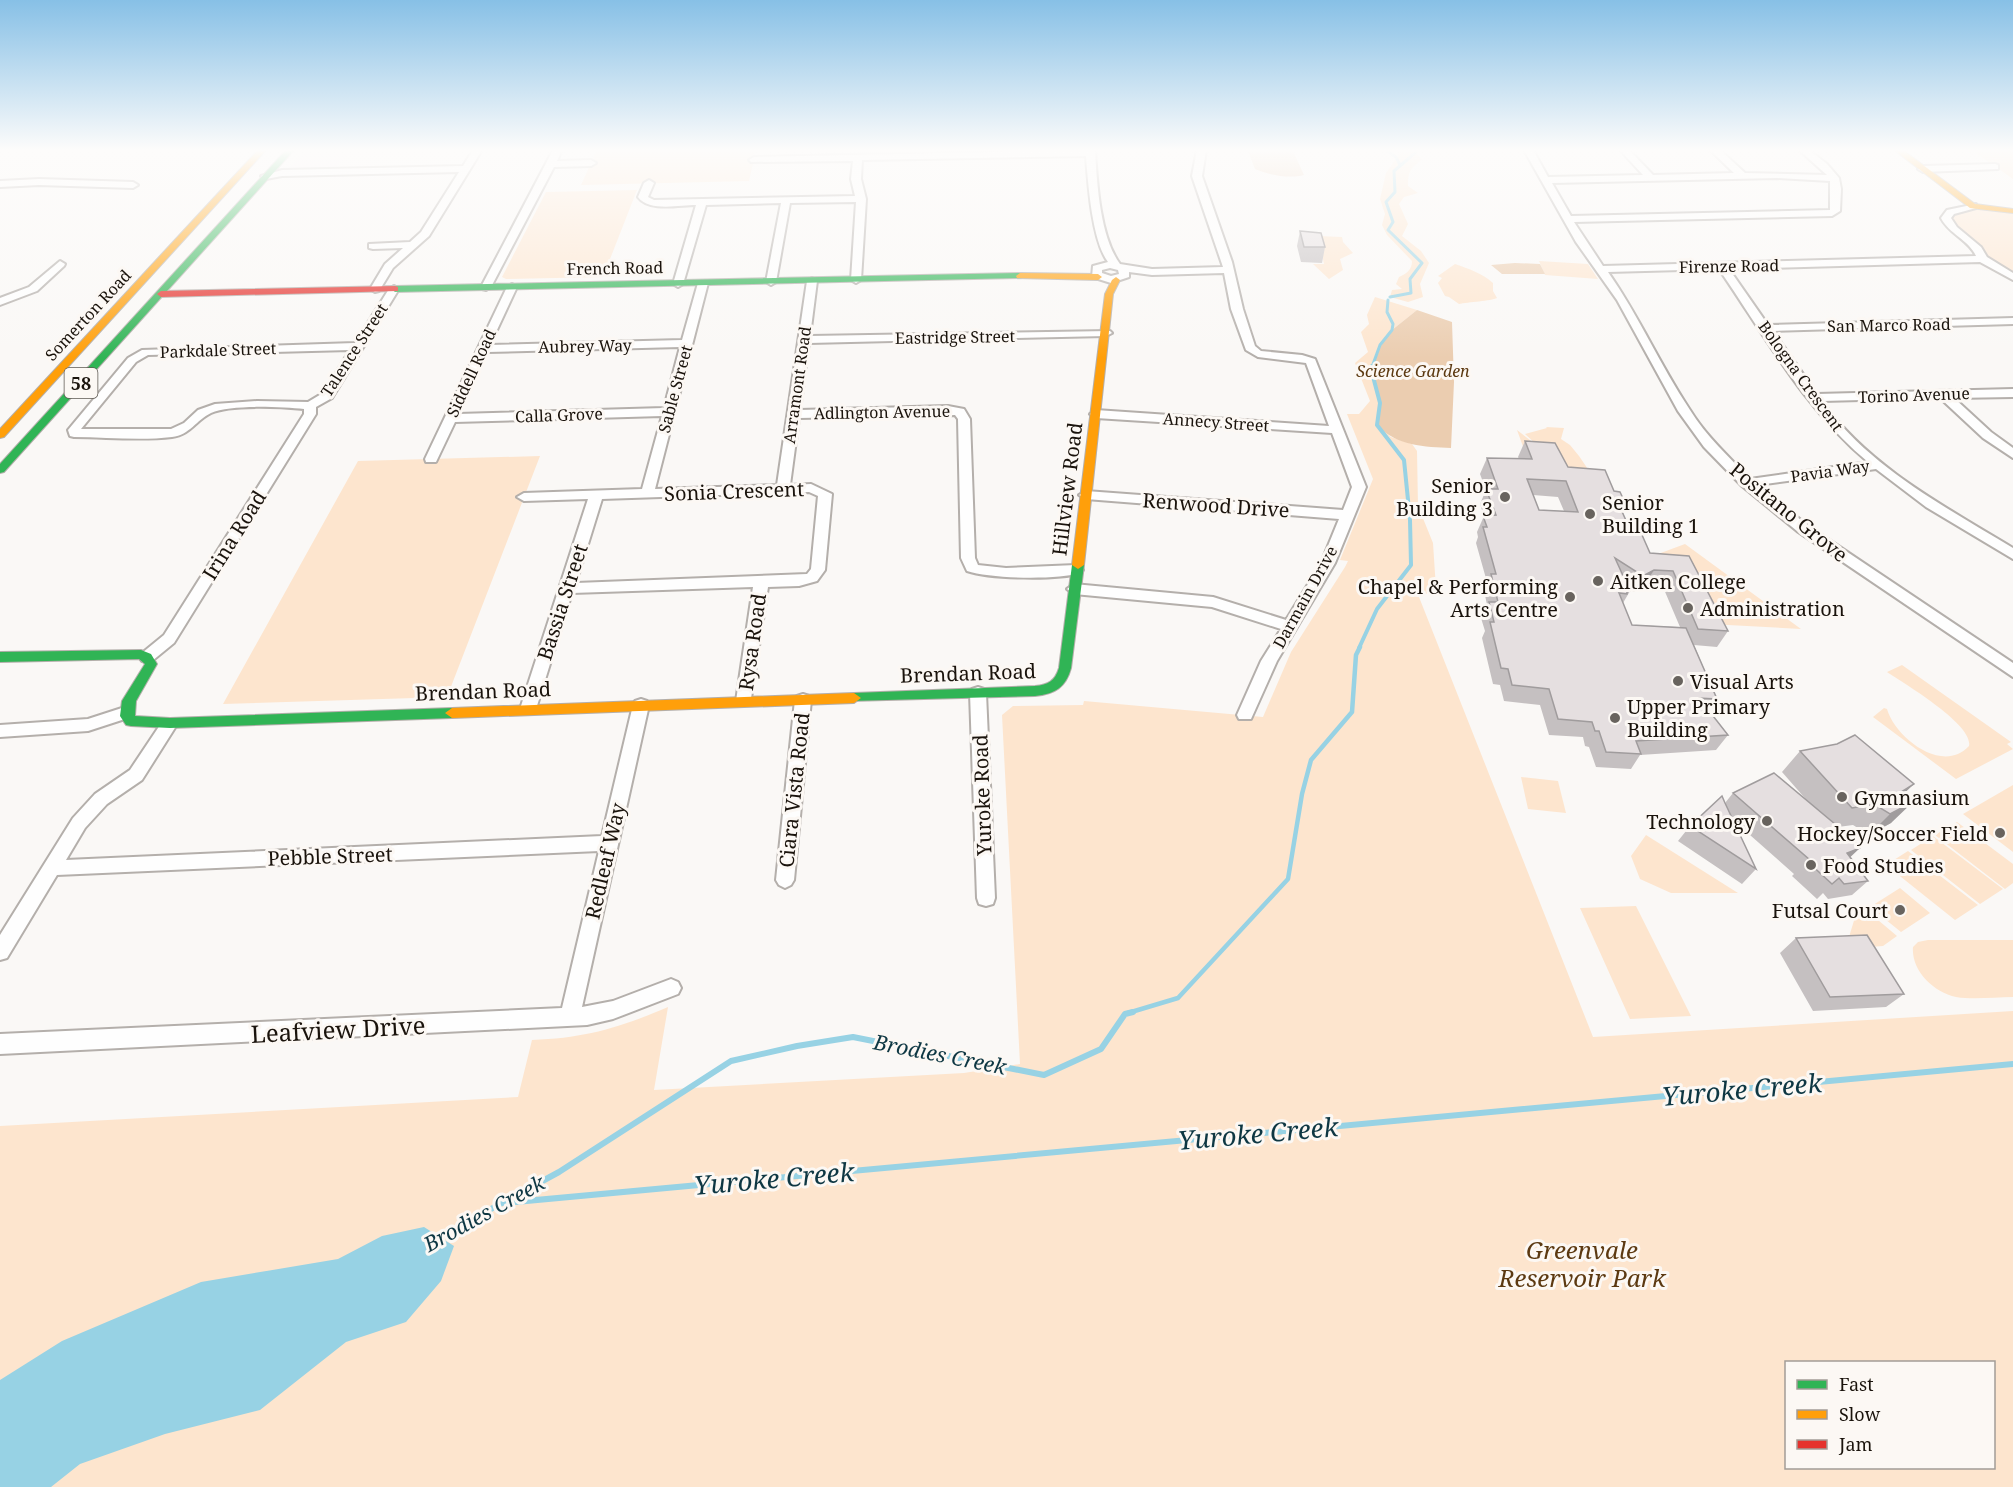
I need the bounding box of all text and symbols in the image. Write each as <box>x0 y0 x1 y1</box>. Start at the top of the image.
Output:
street label: Firenze Road <box>1679 254 1780 278</box>
street label: French Road <box>567 256 664 280</box>
street label: Somerton Road <box>40 265 136 365</box>
street label: Talence Street <box>316 299 393 401</box>
street label: San Marco Road <box>1827 313 1951 337</box>
street label: Bologna Crescent <box>1753 316 1849 436</box>
street label: Siddell Road <box>441 325 501 421</box>
street label: Arramont Road <box>778 325 816 445</box>
street label: Eastridge Street <box>895 325 1016 349</box>
street label: Aubrey Way <box>538 334 633 358</box>
street label: Parkdale Street <box>159 337 277 363</box>
street label: Sable Street <box>653 342 697 435</box>
park label: Science Garden <box>1356 360 1470 382</box>
road number: 58 <box>64 368 98 398</box>
street label: Torino Avenue <box>1858 382 1970 408</box>
street label: Adlington Avenue <box>814 400 950 424</box>
street label: Calla Grove <box>515 402 603 428</box>
street label: Annecy Street <box>1162 407 1270 437</box>
street label: Hillview Road <box>1045 421 1089 557</box>
street label: Pavia Way <box>1789 454 1872 487</box>
street label: Positano Grove <box>1724 456 1854 568</box>
place label: Senior Building 3 <box>1396 472 1494 522</box>
street label: Sonia Crescent <box>664 475 804 507</box>
street label: Irina Road <box>196 485 272 585</box>
street label: Renwood Drive <box>1142 486 1290 524</box>
place label: Senior Building 1 <box>1602 489 1699 539</box>
marker: Senior Building 3 <box>1498 490 1512 504</box>
marker: Senior Building 1 <box>1583 507 1597 521</box>
street label: Bassia Street <box>530 540 594 664</box>
street label: Darmain Drive <box>1268 542 1342 652</box>
place label: Aitken College <box>1610 568 1746 595</box>
place label: Chapel & Performing Arts Centre <box>1358 573 1558 623</box>
marker: Aitken College <box>1591 574 1605 588</box>
marker: Chapel & Performing Arts Centre <box>1563 590 1577 604</box>
street label: Rysa Road <box>732 592 772 692</box>
place label: Administration <box>1700 595 1845 622</box>
marker: Administration <box>1681 601 1695 615</box>
street label: Brendan Road <box>900 657 1036 689</box>
place label: Visual Arts <box>1690 668 1794 695</box>
marker: Visual Arts <box>1671 674 1685 688</box>
street label: Brendan Road <box>415 675 551 707</box>
place label: Upper Primary Building <box>1627 693 1771 743</box>
street label: Ciara Vista Road <box>772 711 816 869</box>
marker: Upper Primary Building <box>1608 711 1622 725</box>
street label: Yuroke Road <box>966 734 998 857</box>
place label: Gymnasium <box>1854 784 1970 811</box>
marker: Gymnasium <box>1835 790 1849 804</box>
street label: Redleaf Way <box>579 800 632 922</box>
place label: Technology <box>1646 808 1756 835</box>
marker: Technology <box>1760 814 1774 828</box>
place label: Hockey/Soccer Field <box>1797 820 1988 847</box>
marker: Hockey/Soccer Field <box>1993 826 2007 840</box>
street label: Pebble Street <box>267 840 393 872</box>
place label: Food Studies <box>1823 852 1944 879</box>
marker: Food Studies <box>1804 858 1818 872</box>
place label: Futsal Court <box>1772 897 1888 924</box>
marker: Futsal Court <box>1893 903 1907 917</box>
street label: Leafview Drive <box>250 1008 426 1050</box>
water label: Brodies Creek <box>870 1027 1010 1081</box>
water label: Yuroke Creek <box>1660 1064 1825 1114</box>
water label: Yuroke Creek <box>1176 1108 1341 1158</box>
water label: Yuroke Creek <box>692 1153 857 1203</box>
water label: Brodies Creek <box>418 1168 551 1258</box>
park label: Greenvale Reservoir Park <box>1497 1233 1667 1294</box>
legend <box>1785 1361 1995 1469</box>
text: Fast <box>1839 1372 1874 1396</box>
text: Slow <box>1839 1402 1881 1426</box>
text: Jam <box>1838 1432 1873 1456</box>

